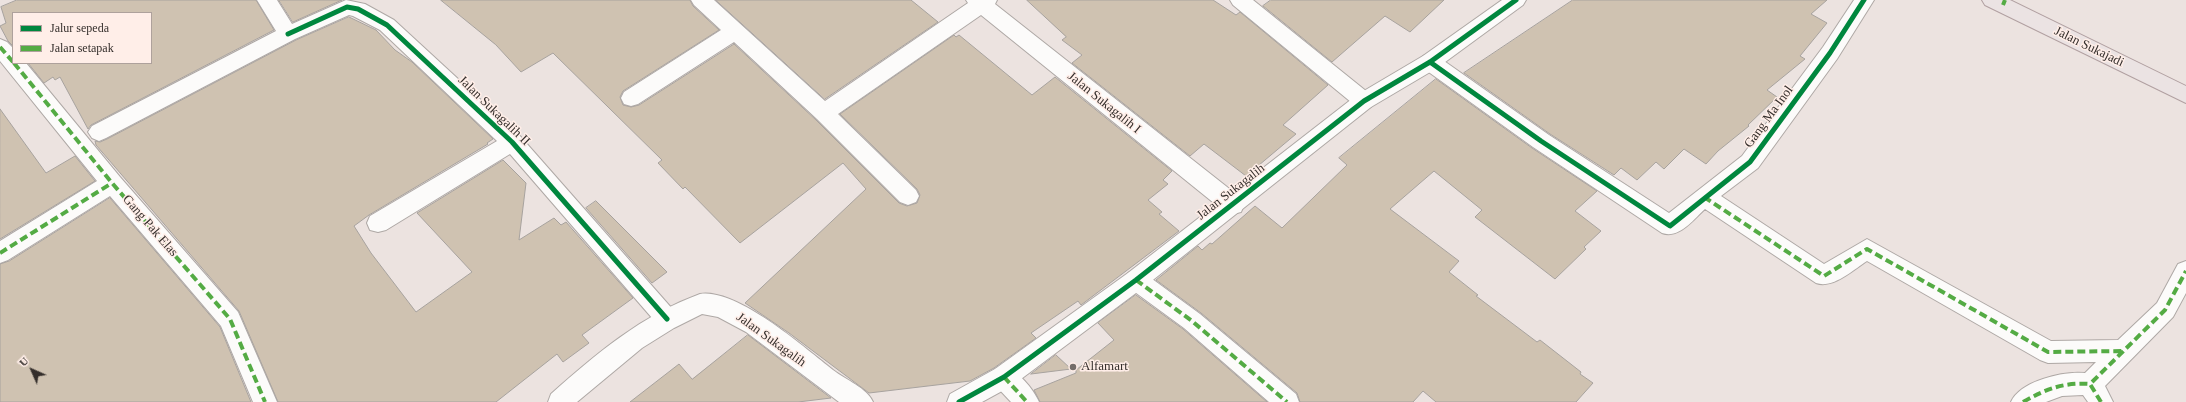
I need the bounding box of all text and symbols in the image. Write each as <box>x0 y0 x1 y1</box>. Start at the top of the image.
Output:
legend <box>12 12 152 64</box>
text: Jalur sepeda <box>50 21 109 35</box>
street label: Jalan Sukajadi <box>2052 23 2126 71</box>
text: Jalan setapak <box>50 41 114 55</box>
street label: Jalan Sukagalih I <box>1064 69 1144 137</box>
street label: Jalan Sukagalih II <box>455 73 533 149</box>
street label: Gang Ma Inol <box>1741 83 1797 151</box>
street label: Jalan Sukagalih <box>1194 161 1268 223</box>
street label: Gang Pak Elas <box>119 192 181 260</box>
street label: Jalan Sukagalih <box>733 310 809 370</box>
north arrow <box>12 350 52 390</box>
text: U <box>16 354 31 369</box>
place label: Alfamart <box>1081 359 1128 375</box>
marker: Alfamart <box>1068 362 1078 372</box>

